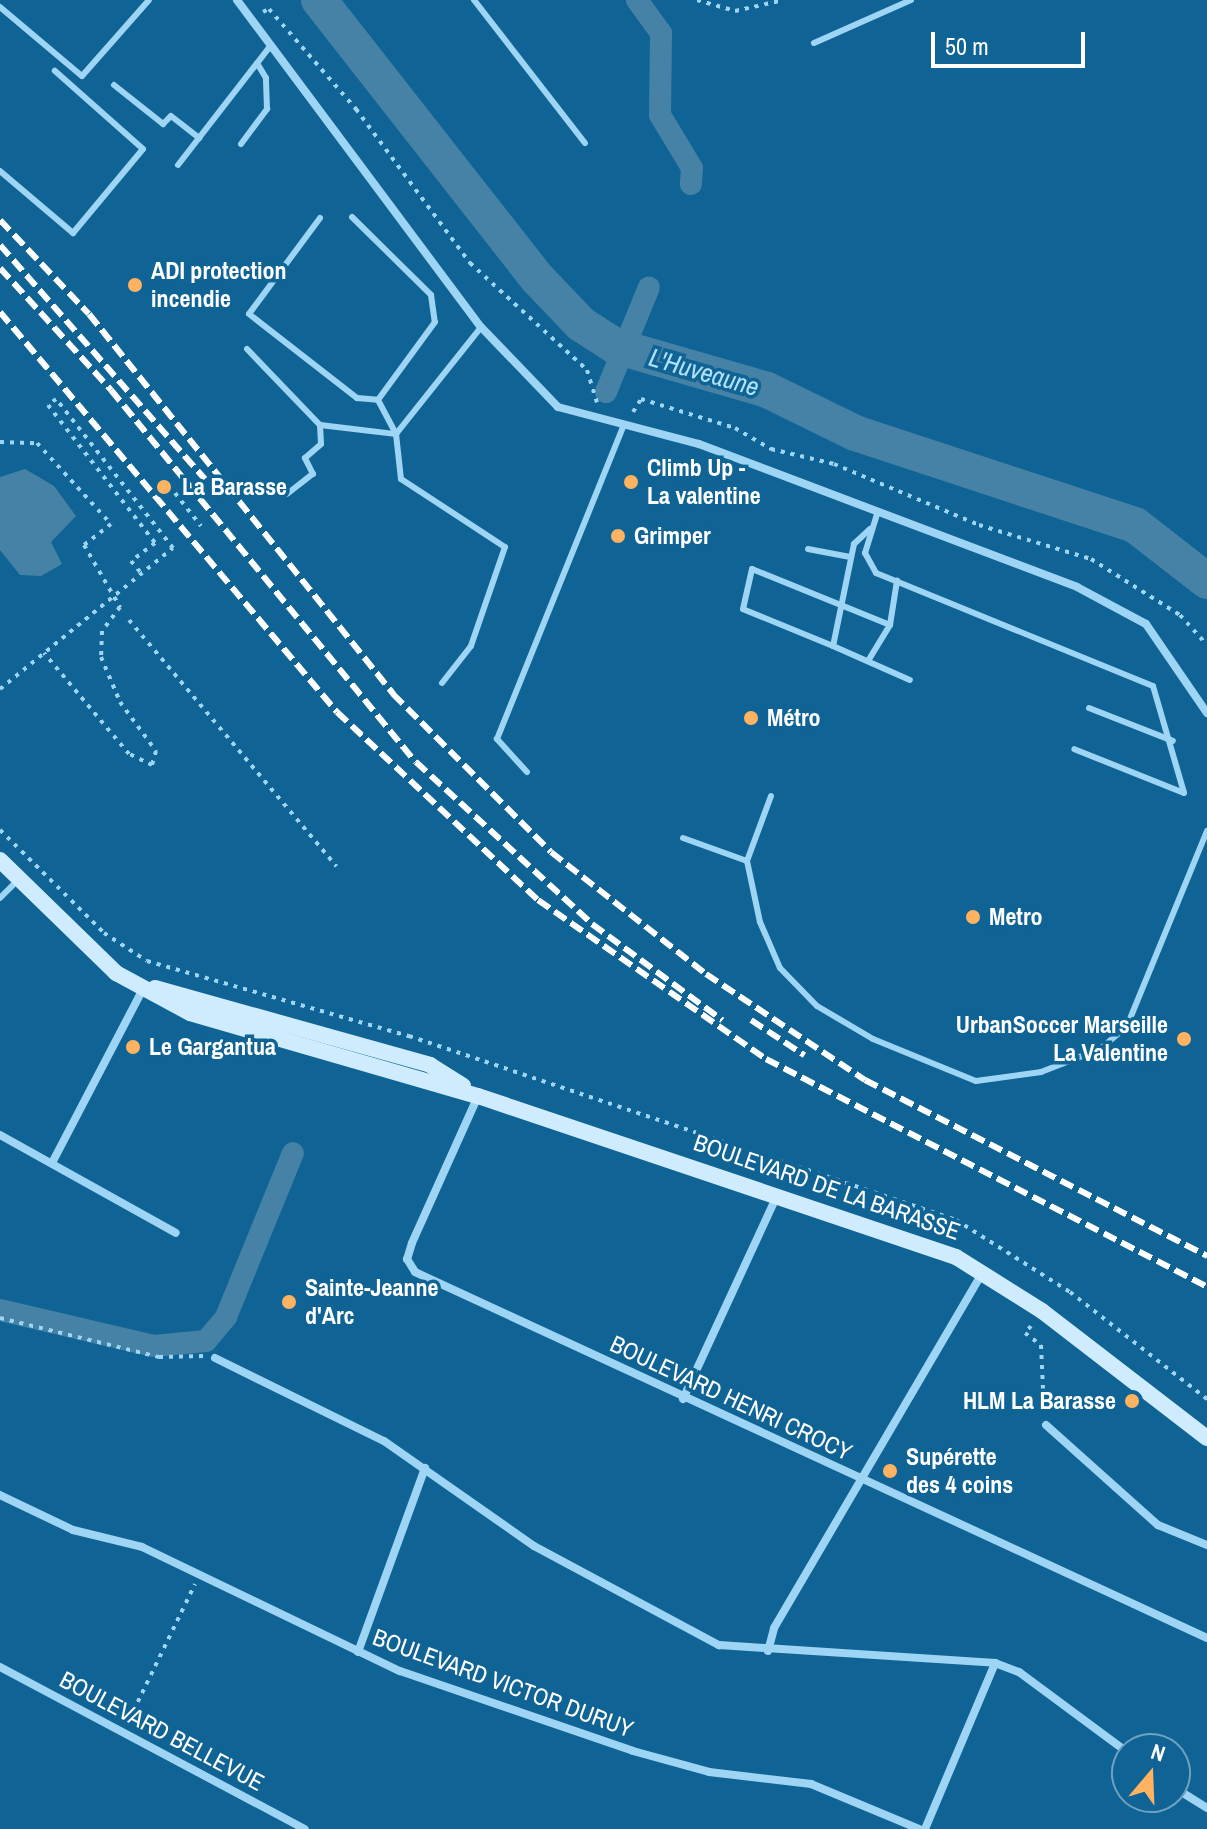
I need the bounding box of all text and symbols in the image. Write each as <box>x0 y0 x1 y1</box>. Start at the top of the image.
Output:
scale bar <box>935 16 1089 66</box>
text: 50 m <box>945 30 989 62</box>
place label: ADI protection incendie <box>151 257 287 313</box>
marker: ADI protection incendie <box>126 276 144 294</box>
water label: L'Huveaune <box>645 341 763 403</box>
place label: Climb Up - La valentine <box>647 454 761 510</box>
place label: La Barasse <box>182 473 287 501</box>
marker: Climb Up - La valentine <box>622 473 640 491</box>
marker: La Barasse <box>153 476 175 498</box>
place label: Grimper <box>634 522 711 550</box>
marker: Grimper <box>609 527 627 545</box>
place label: Métro <box>767 704 821 732</box>
marker: Métro <box>742 709 760 727</box>
place label: Metro <box>989 903 1043 931</box>
marker: Metro <box>964 908 982 926</box>
place label: UrbanSoccer Marseille La Valentine <box>956 1011 1168 1067</box>
marker: UrbanSoccer Marseille La Valentine <box>1175 1030 1193 1048</box>
place label: Le Gargantua <box>149 1033 276 1061</box>
marker: Le Gargantua <box>124 1038 142 1056</box>
street label: BOULEVARD DE LA BARASSE <box>690 1128 964 1246</box>
place label: Sainte-Jeanne d'Arc <box>305 1274 438 1330</box>
marker: Sainte-Jeanne d'Arc <box>280 1293 298 1311</box>
street label: BOULEVARD HENRI CROCY <box>606 1329 856 1467</box>
place label: HLM La Barasse <box>963 1387 1116 1415</box>
marker: HLM La Barasse <box>1123 1392 1141 1410</box>
place label: Supérette des 4 coins <box>906 1443 1013 1499</box>
marker: Supérette des 4 coins <box>881 1462 899 1480</box>
street label: BOULEVARD VICTOR DURUY <box>369 1622 637 1744</box>
street label: BOULEVARD BELLEVUE <box>55 1665 269 1797</box>
north arrow <box>1111 1733 1191 1813</box>
text: N <box>1147 1736 1169 1769</box>

